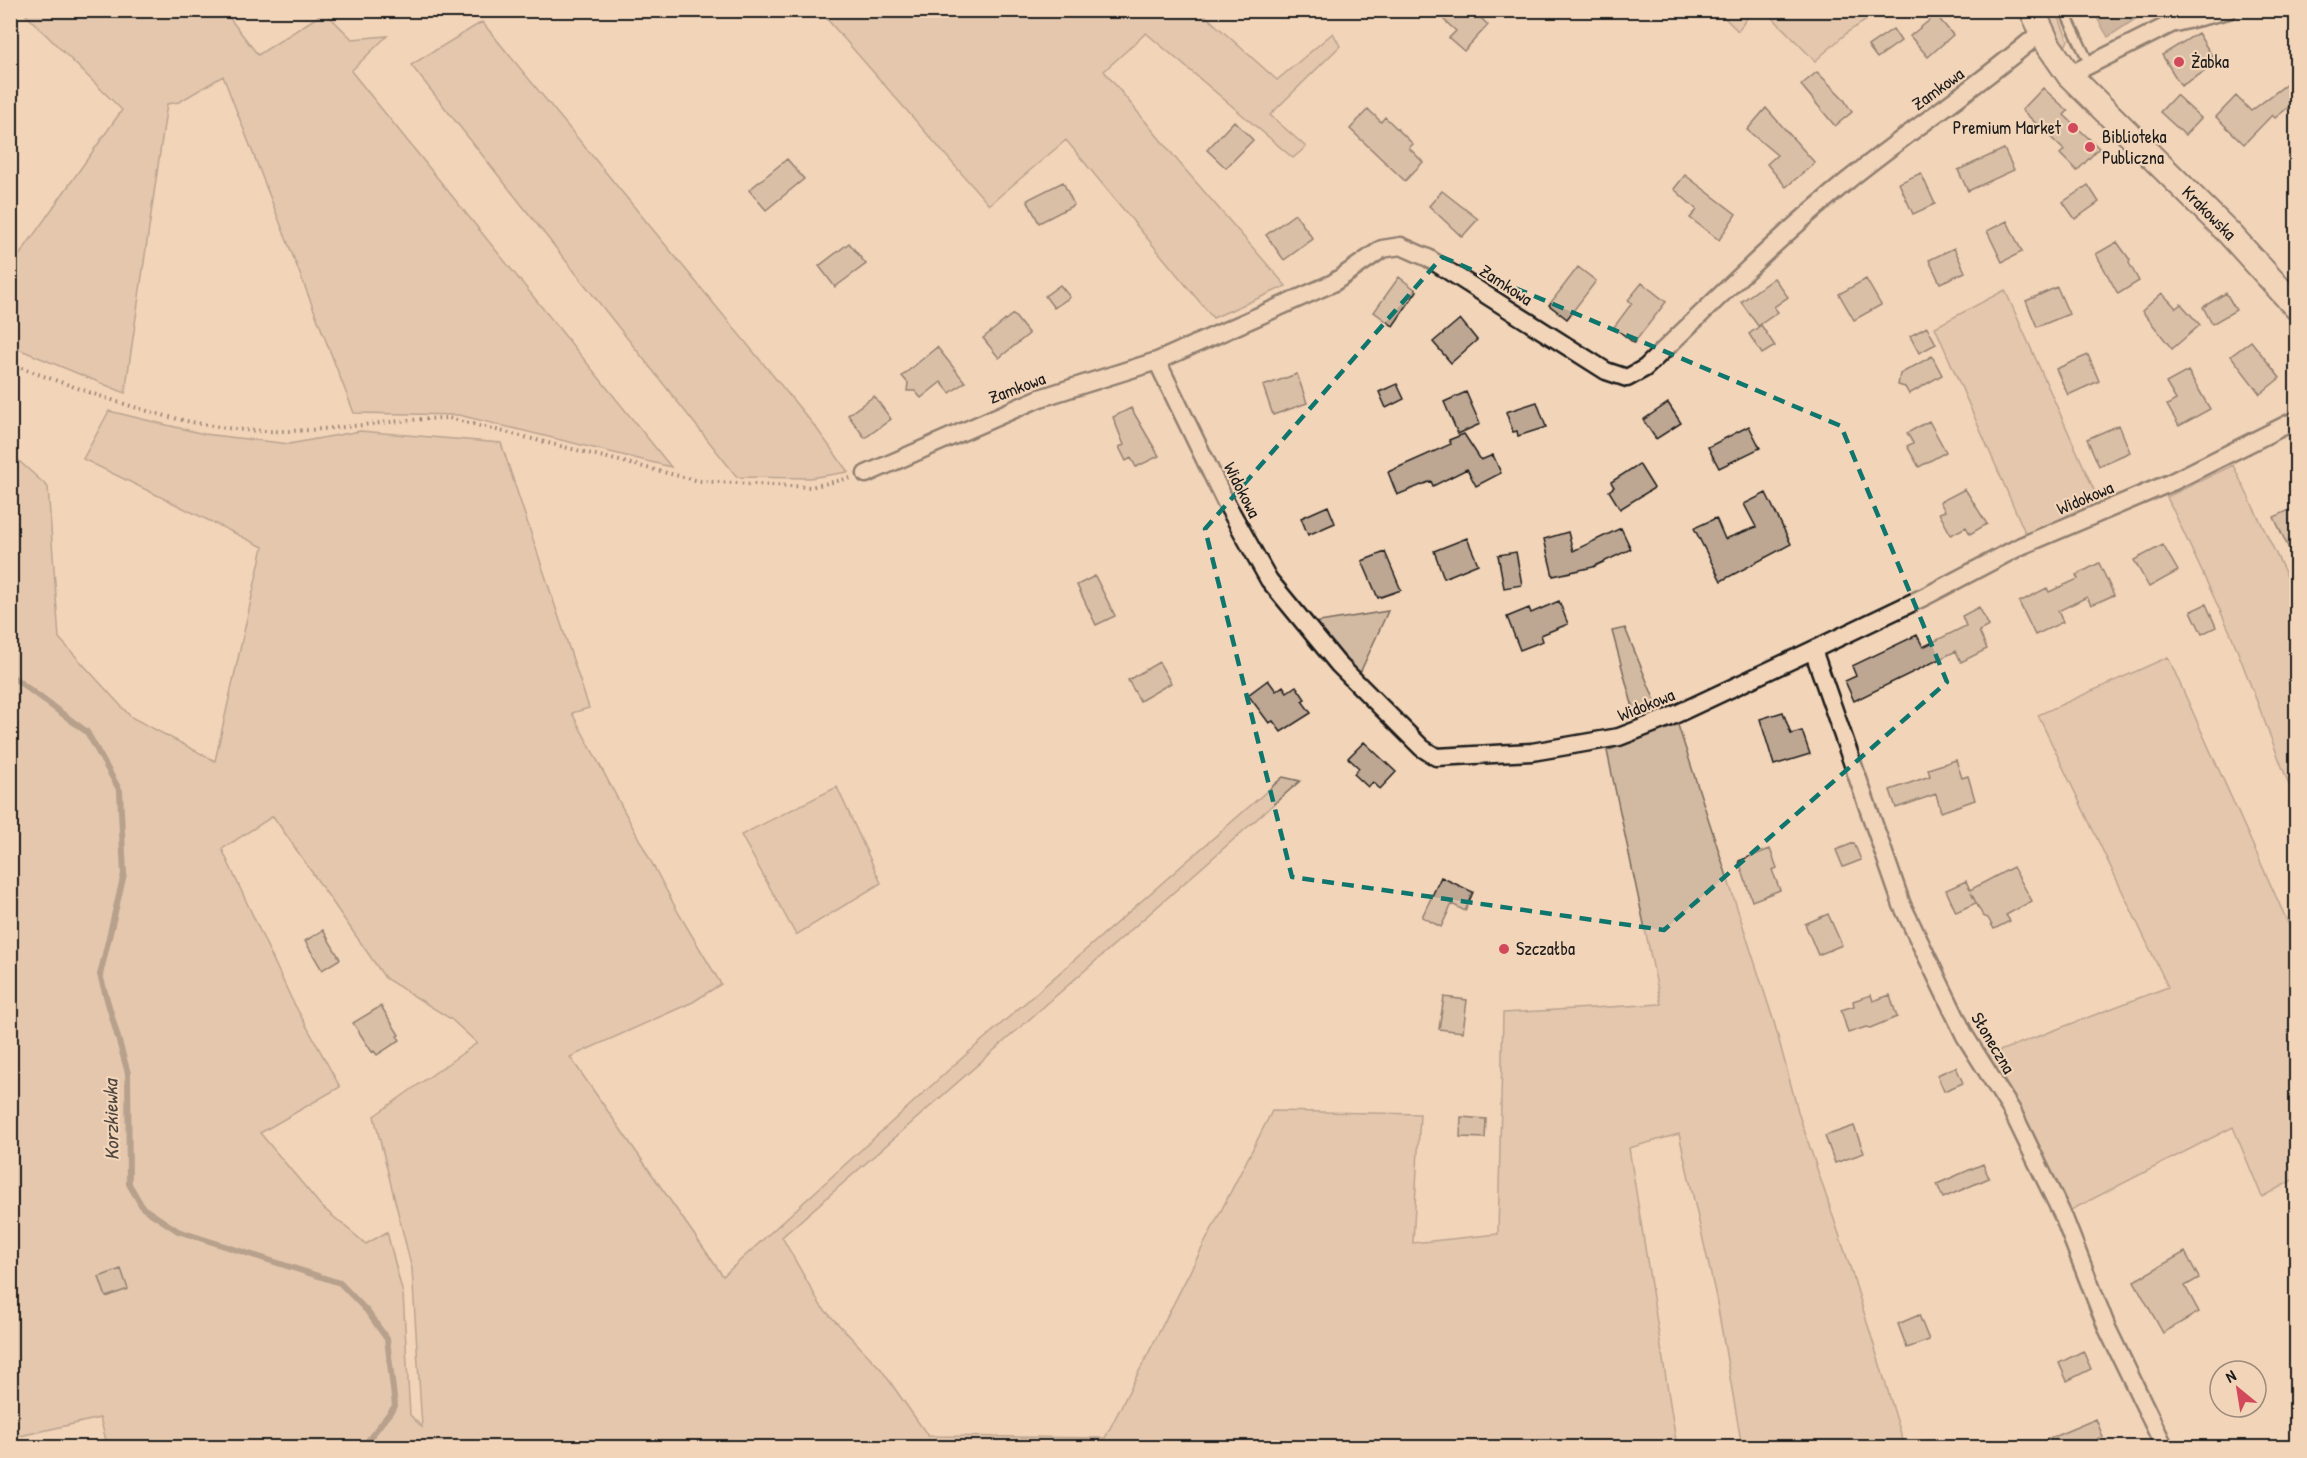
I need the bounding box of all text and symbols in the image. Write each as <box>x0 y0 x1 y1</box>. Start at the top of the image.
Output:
place label: Żabka <box>2191 49 2229 74</box>
marker: Żabka <box>2172 55 2186 69</box>
street label: Zamkowa <box>1907 61 1969 116</box>
place label: Premium Market <box>1953 115 2062 140</box>
marker: Premium Market <box>2066 121 2080 135</box>
place label: Biblioteka Publiczna <box>2102 124 2167 170</box>
marker: Biblioteka Publiczna <box>2083 140 2097 154</box>
street label: Krakowska <box>2177 180 2242 245</box>
street label: Zamkowa <box>1475 258 1538 311</box>
street label: Zamkowa <box>985 365 1049 410</box>
street label: Widokowa <box>1218 458 1267 522</box>
street label: Widokowa <box>2053 474 2117 521</box>
street label: Widokowa <box>1614 682 1678 727</box>
place label: Szczałba <box>1516 936 1575 961</box>
marker: Szczałba <box>1497 942 1511 956</box>
street label: Słoneczna <box>1965 1007 2022 1078</box>
water label: Korzkiewka <box>96 1077 125 1161</box>
north arrow <box>2208 1359 2268 1419</box>
text: N <box>2221 1364 2240 1388</box>

